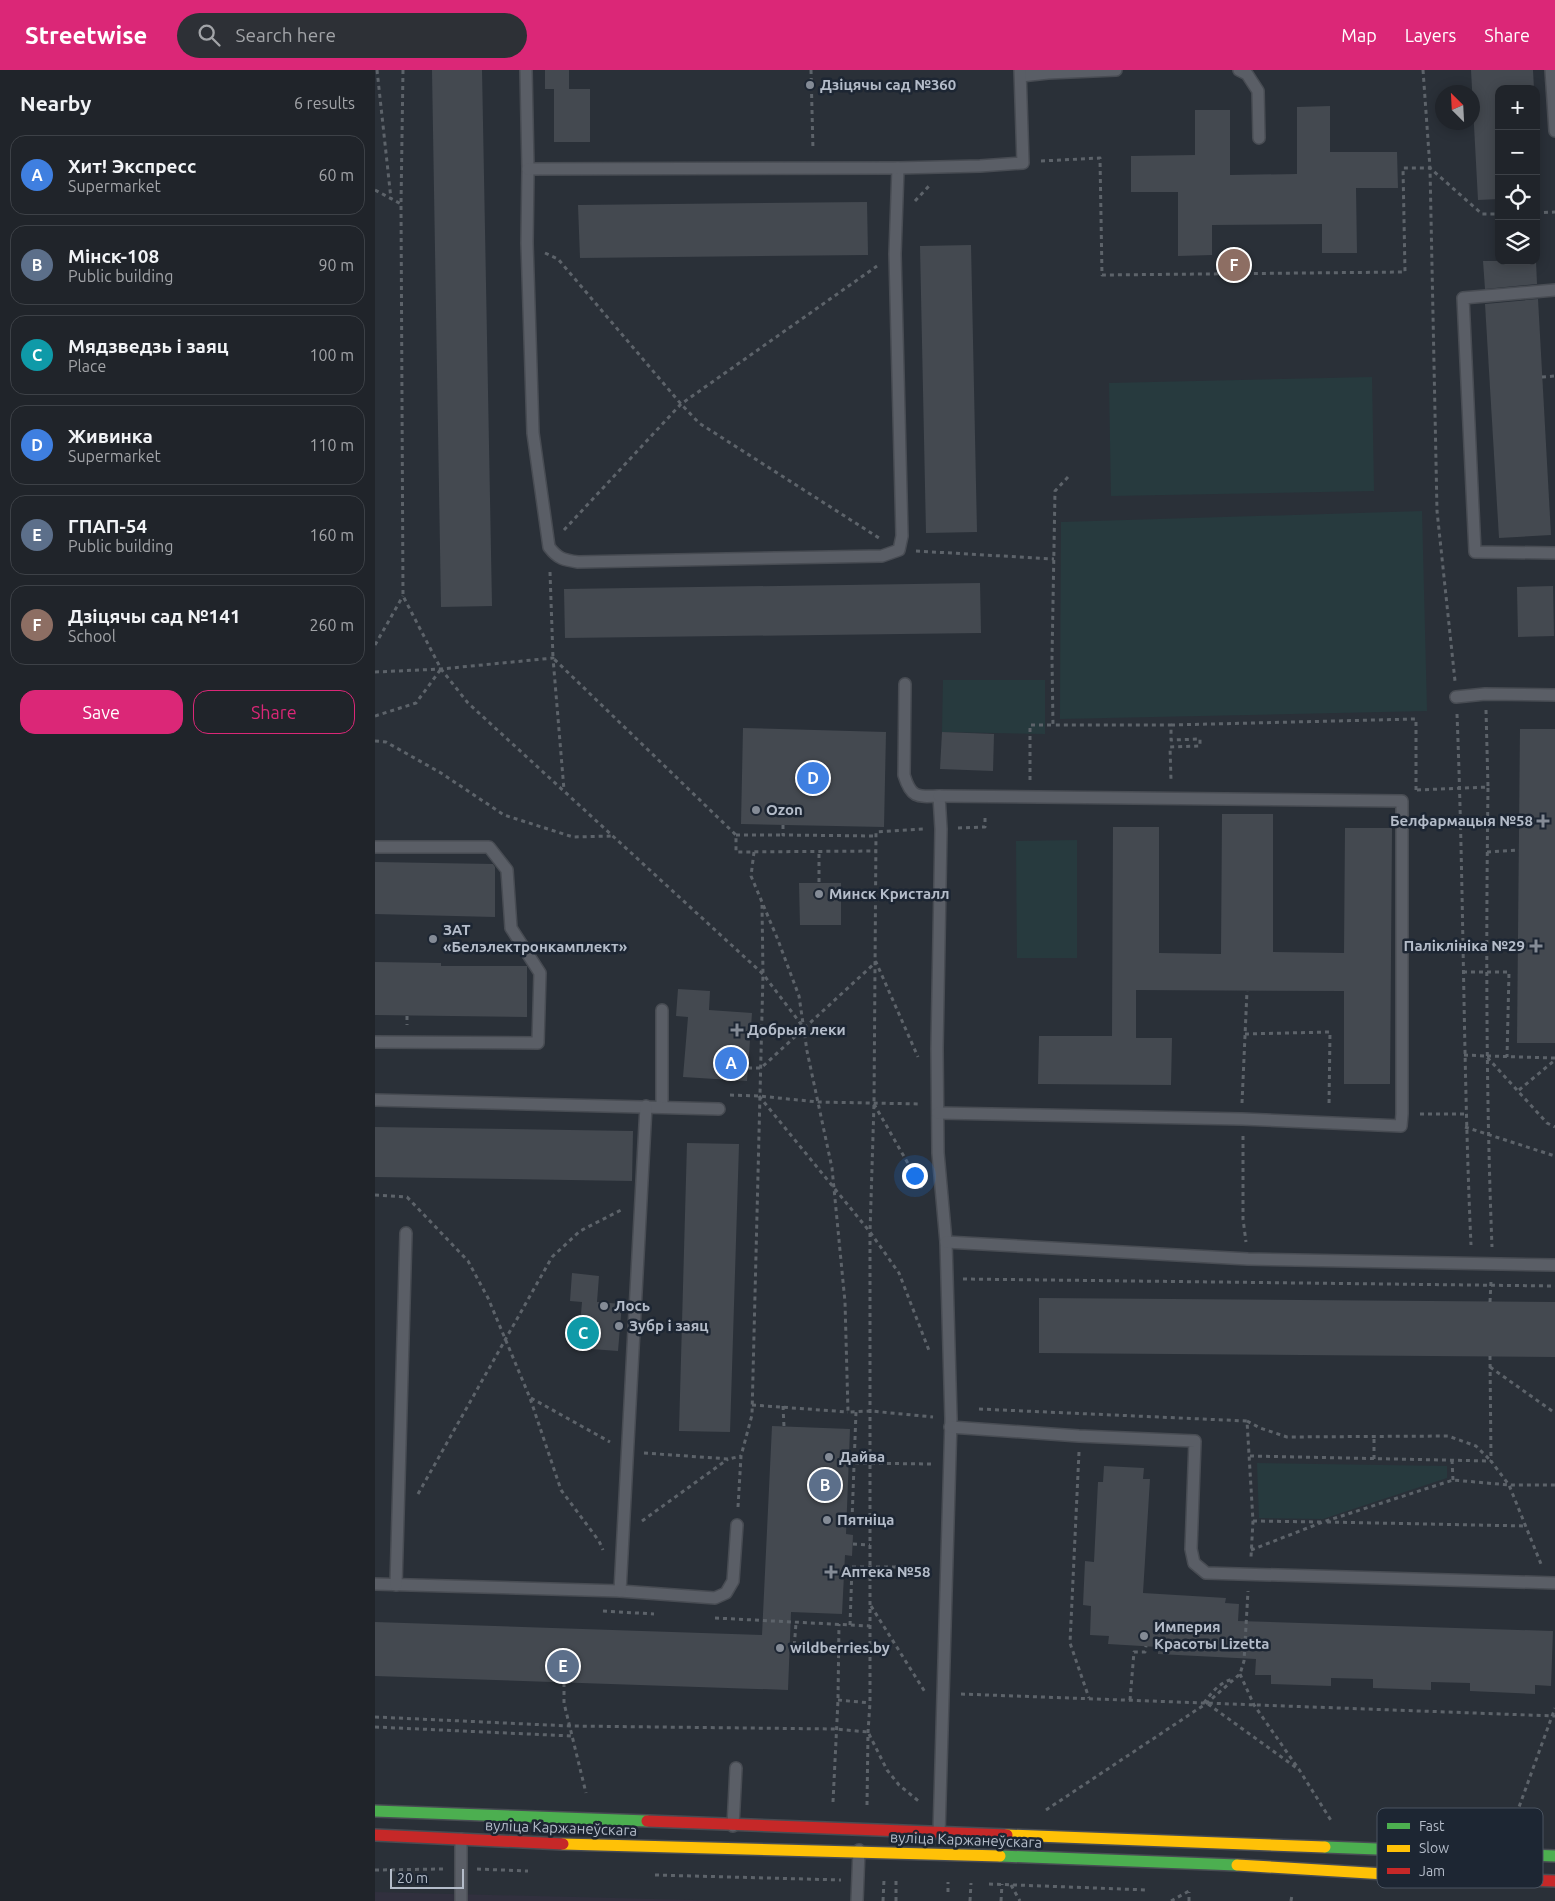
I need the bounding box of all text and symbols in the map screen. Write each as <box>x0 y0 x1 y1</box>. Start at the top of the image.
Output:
search box <box>177 13 527 58</box>
icon: search <box>195 21 223 49</box>
text: Streetwise <box>25 22 147 49</box>
text: Search here <box>235 24 336 46</box>
text: Map <box>1341 25 1377 45</box>
text: Layers <box>1405 25 1456 45</box>
text: Share <box>1484 25 1530 45</box>
place label: Дзіцячы сад №360 <box>820 76 956 93</box>
marker: Дзіцячы сад №360 <box>804 79 816 91</box>
north arrow <box>1435 85 1480 130</box>
map controls <box>1495 85 1540 265</box>
button: + <box>1495 85 1540 130</box>
text: Nearby <box>20 91 91 115</box>
text: 6 results <box>294 94 355 112</box>
button: − <box>1495 130 1540 175</box>
text: Хит! Экспресс <box>68 155 196 177</box>
text: A <box>31 166 43 184</box>
text: 60 m <box>318 166 354 184</box>
button: locate <box>1495 175 1540 220</box>
text: Supermarket <box>68 177 161 195</box>
button: layers <box>1495 220 1540 265</box>
text: Мінск-108 <box>68 245 159 267</box>
pin: F <box>1218 246 1250 284</box>
text: B <box>32 256 42 274</box>
text: 90 m <box>318 256 354 274</box>
text: Public building <box>68 267 173 285</box>
text: Мядзведзь і заяц <box>68 335 229 357</box>
text: C <box>32 346 42 364</box>
text: 100 m <box>309 346 354 364</box>
text: Place <box>68 357 106 375</box>
text: Живинка <box>68 425 153 447</box>
text: D <box>31 436 43 454</box>
text: 110 m <box>309 436 354 454</box>
text: Supermarket <box>68 447 161 465</box>
text: ГПАП-54 <box>68 515 147 537</box>
text: E <box>32 526 42 544</box>
text: 160 m <box>309 526 354 544</box>
text: Public building <box>68 537 173 555</box>
text: Дзіцячы сад №141 <box>68 605 241 627</box>
text: F <box>33 616 42 634</box>
text: 260 m <box>309 616 354 634</box>
text: School <box>68 627 116 645</box>
button: Save <box>20 690 183 734</box>
button: Share <box>193 690 355 734</box>
pin: D <box>797 759 829 797</box>
place label: Ozon <box>766 801 803 818</box>
marker: Ozon <box>750 804 762 816</box>
place label: Белфармацыя №58 <box>1390 812 1533 829</box>
marker: Белфармацыя №58 <box>1537 815 1549 827</box>
place label: Минск Кристалл <box>829 885 950 902</box>
marker: Минск Кристалл <box>813 888 825 900</box>
place label: ЗАТ «Белэлектронкамплект» <box>443 921 628 955</box>
marker: ЗАТ «Белэлектронкамплект» <box>427 933 439 945</box>
place label: Паліклініка №29 <box>1404 937 1525 954</box>
marker: Паліклініка №29 <box>1529 939 1543 953</box>
place label: Добрыя леки <box>747 1021 846 1038</box>
marker: Добрыя леки <box>731 1024 743 1036</box>
pin: A <box>715 1044 747 1082</box>
your location <box>902 1163 928 1189</box>
place label: Лось <box>614 1297 650 1314</box>
marker: Лось <box>598 1300 610 1312</box>
pin: C <box>567 1314 599 1352</box>
place label: Зубр і заяц <box>629 1317 709 1334</box>
marker: Зубр і заяц <box>613 1320 625 1332</box>
place label: Дайва <box>839 1448 885 1465</box>
marker: Дайва <box>823 1451 835 1463</box>
pin: B <box>809 1466 841 1504</box>
place label: Пятніца <box>837 1511 894 1528</box>
marker: Пятніца <box>821 1514 833 1526</box>
place label: Аптека №58 <box>841 1563 930 1580</box>
marker: Аптека №58 <box>825 1566 837 1578</box>
place label: Империя Красоты Lizetta <box>1154 1618 1269 1652</box>
marker: Империя Красоты Lizetta <box>1138 1630 1150 1642</box>
place label: wildberries.by <box>790 1639 890 1656</box>
marker: wildberries.by <box>774 1642 786 1654</box>
pin: E <box>547 1647 579 1685</box>
legend <box>1377 1808 1543 1888</box>
street label: вуліца Каржанеўскага <box>485 1816 637 1839</box>
text: Fast <box>1419 1818 1445 1834</box>
street label: вуліца Каржанеўскага <box>890 1828 1042 1851</box>
text: Slow <box>1419 1840 1449 1856</box>
text: Jam <box>1419 1863 1445 1879</box>
scale bar <box>390 1866 464 1889</box>
text: 20 m <box>397 1870 428 1886</box>

